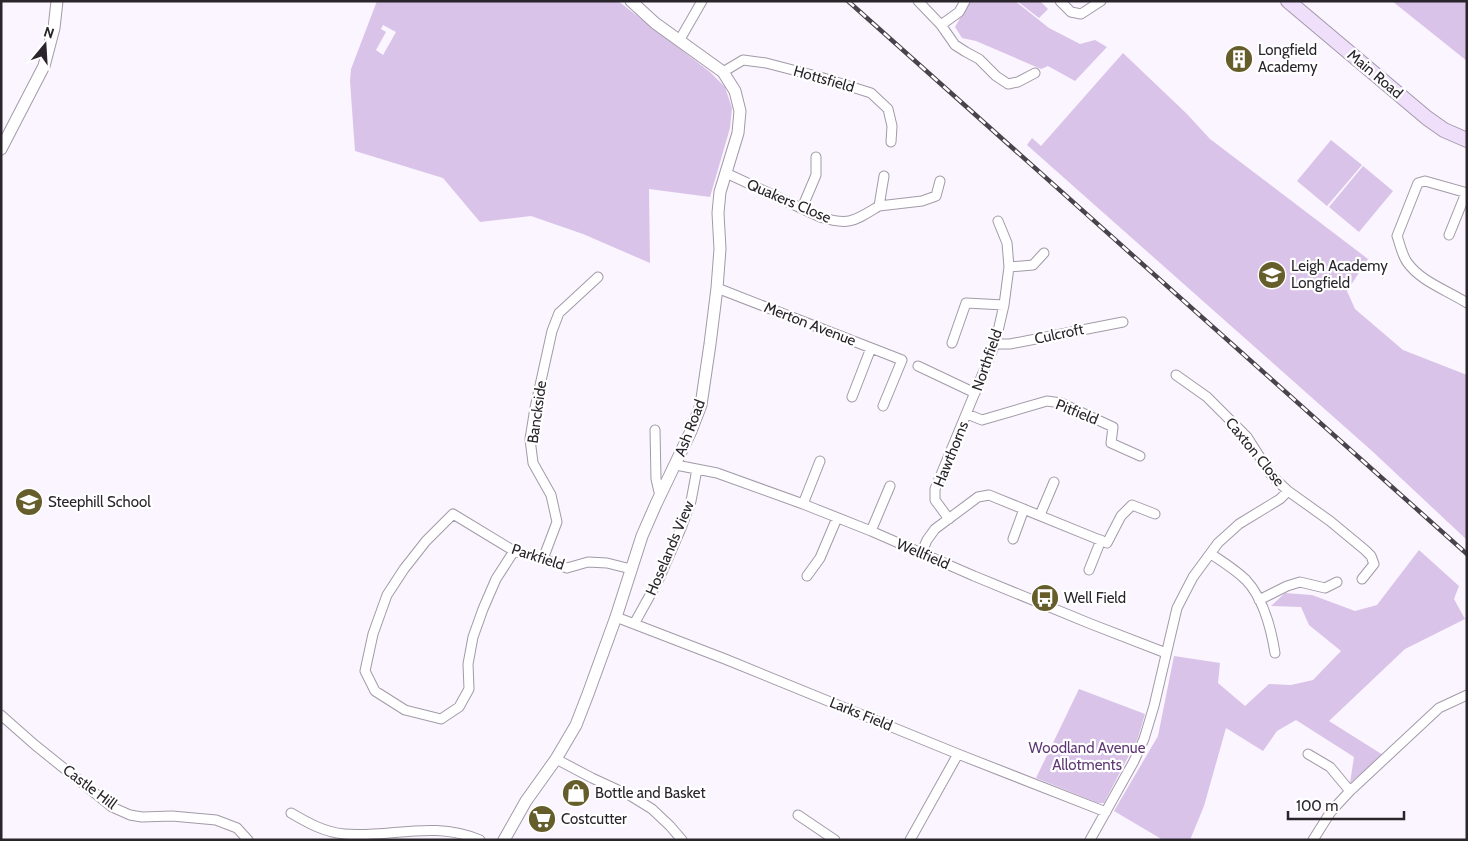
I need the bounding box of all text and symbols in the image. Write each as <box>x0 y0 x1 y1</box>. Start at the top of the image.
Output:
north arrow <box>20 20 70 70</box>
text: N <box>42 23 57 43</box>
place label: Longfield Academy <box>1258 41 1318 76</box>
building icon: Longfield Academy <box>1224 44 1254 74</box>
street label: Main Road <box>1344 46 1406 102</box>
street label: Hottsfield <box>791 62 857 96</box>
street label: Quakers Close <box>744 175 834 227</box>
place label: Leigh Academy Longfield <box>1291 257 1388 292</box>
school or university icon: Leigh Academy Longfield <box>1257 260 1287 290</box>
street label: Merton Avenue <box>761 298 859 350</box>
street label: Culcroft <box>1033 320 1085 348</box>
street label: Northfield <box>968 327 1006 393</box>
street label: Banckside <box>524 379 550 445</box>
street label: Pitfield <box>1053 395 1101 429</box>
street label: Ash Road <box>671 397 709 459</box>
street label: Caxton Close <box>1222 414 1288 490</box>
street label: Hawthorns <box>930 419 972 489</box>
school or university icon: Steephill School <box>14 487 44 517</box>
place label: Steephill School <box>48 493 151 511</box>
street label: Hoselands View <box>642 498 698 598</box>
street label: Wellfield <box>894 535 952 573</box>
street label: Parkfield <box>509 540 567 574</box>
bus stop icon: Well Field <box>1030 583 1060 613</box>
place label: Well Field <box>1064 589 1126 607</box>
street label: Larks Field <box>827 693 895 735</box>
park label: Woodland Avenue Allotments <box>1029 739 1146 774</box>
street label: Castle Hill <box>59 761 121 813</box>
shop icon: Bottle and Basket <box>561 778 591 808</box>
place label: Bottle and Basket <box>595 784 706 802</box>
scale bar <box>1288 788 1404 820</box>
text: 100 m <box>1296 797 1338 815</box>
supermarket icon: Costcutter <box>527 804 557 834</box>
place label: Costcutter <box>561 810 627 828</box>

